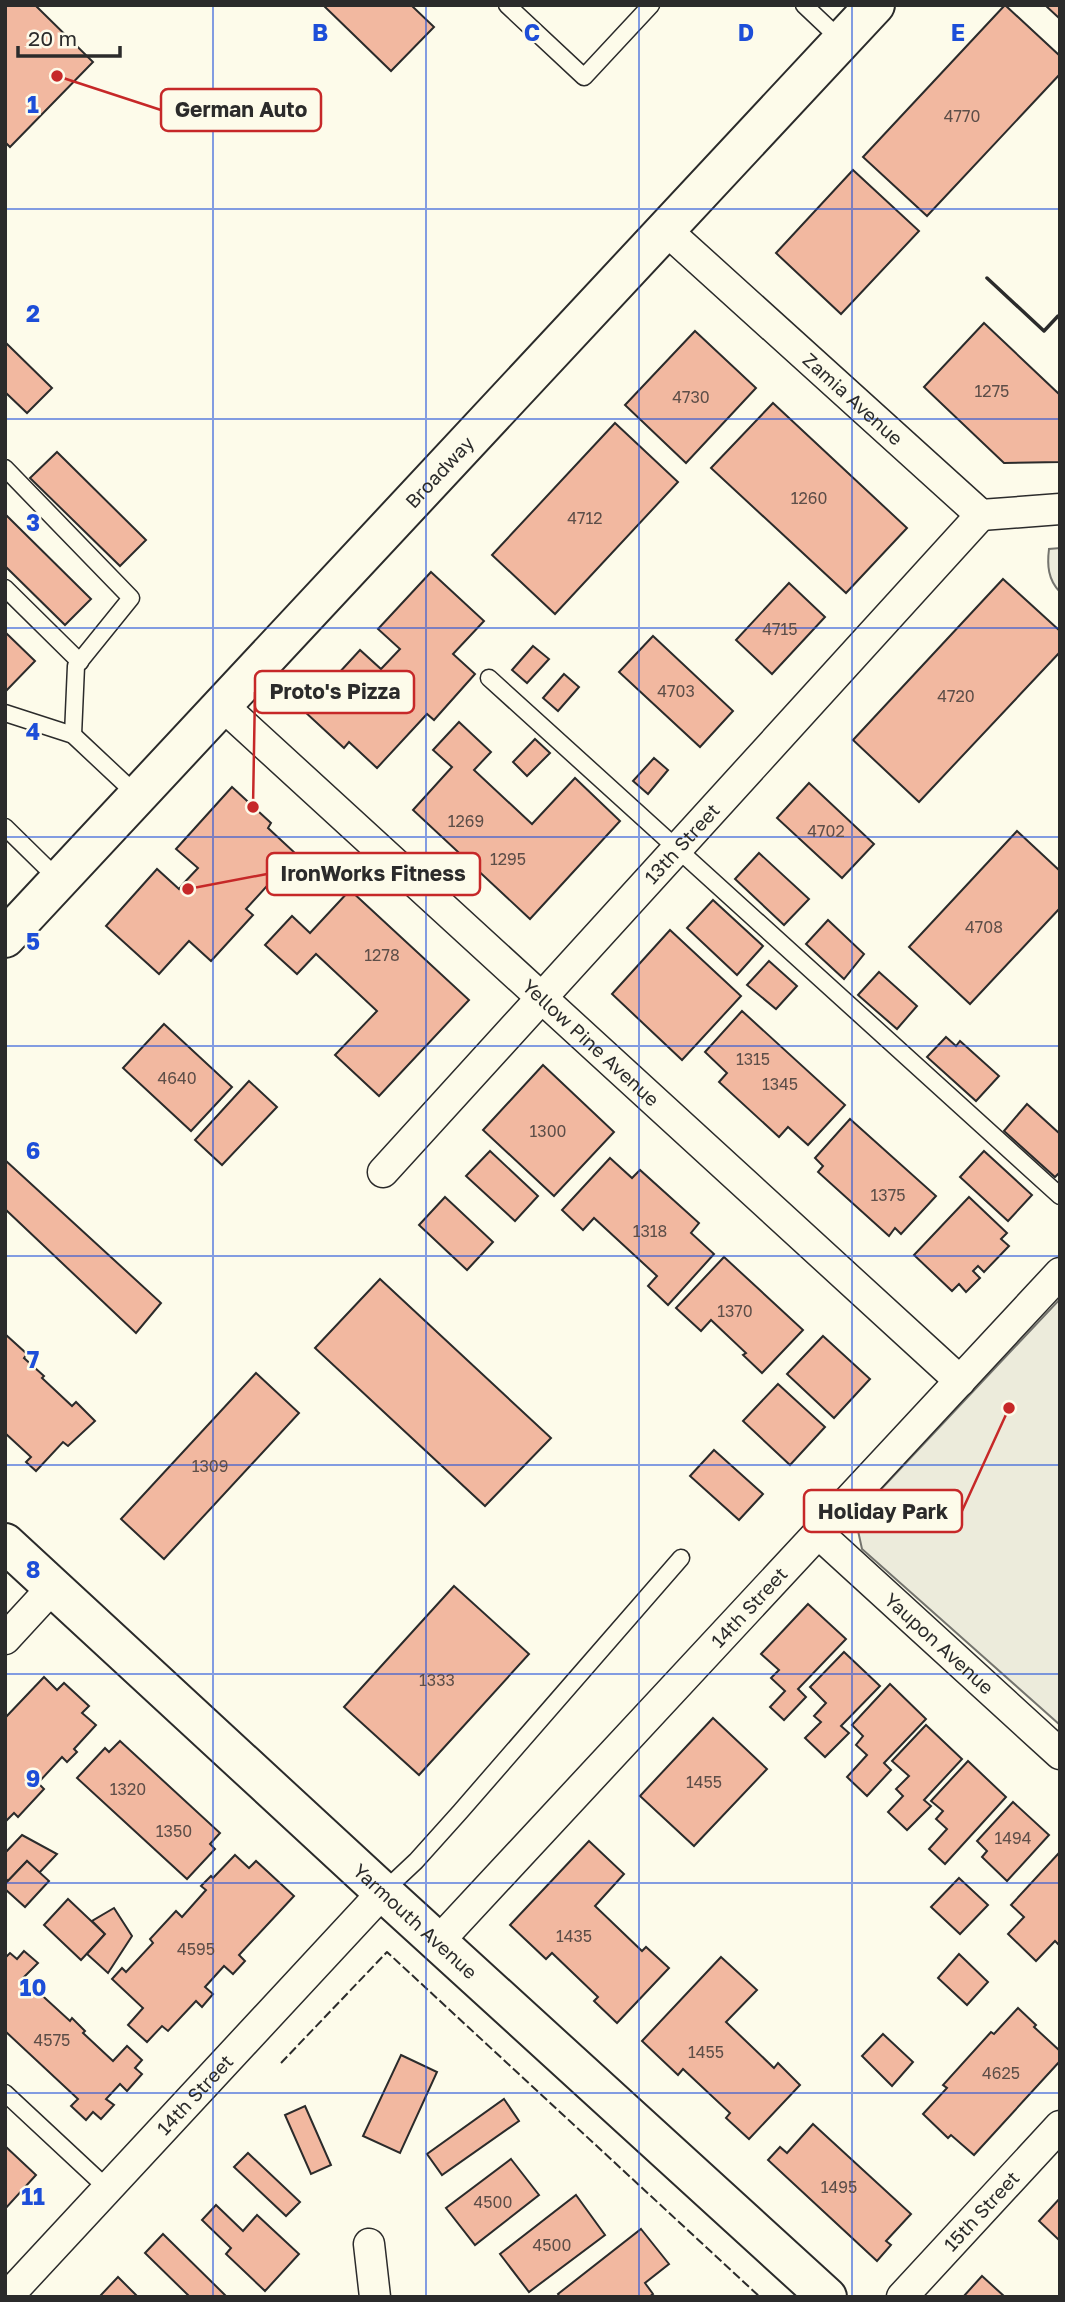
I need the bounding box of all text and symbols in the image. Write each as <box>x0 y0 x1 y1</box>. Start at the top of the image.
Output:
scale bar <box>18 14 119 58</box>
text: B <box>312 18 328 46</box>
text: C <box>524 18 540 46</box>
text: D <box>738 18 754 46</box>
text: E <box>951 18 965 46</box>
text: 20 m <box>28 25 77 51</box>
callout: German Auto <box>161 89 321 131</box>
text: 1 <box>27 90 39 118</box>
text: German Auto <box>175 96 307 122</box>
house number: 4770 <box>944 106 980 126</box>
text: 2 <box>26 299 40 327</box>
street label: Zamia Avenue <box>799 348 908 450</box>
house number: 1275 <box>975 381 1009 401</box>
house number: 4730 <box>672 387 710 407</box>
street label: Broadway <box>400 431 478 512</box>
house number: 1260 <box>791 488 827 508</box>
text: 3 <box>26 508 40 536</box>
house number: 4712 <box>567 508 603 528</box>
house number: 4715 <box>762 619 798 639</box>
callout: Proto's Pizza <box>255 671 414 713</box>
text: Proto's Pizza <box>270 678 400 704</box>
house number: 4703 <box>657 681 695 701</box>
house number: 4720 <box>937 686 975 706</box>
text: 4 <box>26 717 40 745</box>
street label: 13th Street <box>639 798 724 888</box>
house number: 1269 <box>448 811 484 831</box>
house number: 4702 <box>807 821 845 841</box>
house number: 1295 <box>490 849 526 869</box>
callout: IronWorks Fitness <box>267 853 480 895</box>
text: IronWorks Fitness <box>280 860 466 886</box>
house number: 4708 <box>965 917 1003 937</box>
text: 5 <box>26 927 40 955</box>
house number: 1278 <box>364 945 400 965</box>
street label: Yellow Pine Avenue <box>518 974 664 1111</box>
house number: 1315 <box>736 1049 770 1069</box>
house number: 4640 <box>157 1068 197 1088</box>
house number: 1345 <box>762 1074 798 1094</box>
house number: 1300 <box>530 1121 566 1141</box>
text: 6 <box>26 1136 40 1164</box>
house number: 1375 <box>871 1185 905 1205</box>
house number: 1318 <box>633 1221 667 1241</box>
house number: 1370 <box>717 1301 753 1321</box>
text: 7 <box>27 1345 39 1373</box>
house number: 1309 <box>192 1456 228 1476</box>
callout: Holiday Park <box>804 1490 962 1532</box>
text: Holiday Park <box>818 1498 948 1524</box>
text: 8 <box>26 1555 40 1583</box>
street label: 14th Street <box>706 1562 792 1652</box>
street label: Yaupon Avenue <box>880 1588 999 1699</box>
house number: 1333 <box>419 1670 455 1690</box>
text: 9 <box>26 1764 40 1792</box>
house number: 1455 <box>686 1772 722 1792</box>
house number: 1320 <box>110 1779 146 1799</box>
house number: 1350 <box>156 1821 192 1841</box>
house number: 1494 <box>995 1828 1031 1848</box>
street label: Yarmouth Avenue <box>349 1859 482 1983</box>
house number: 1435 <box>556 1926 592 1946</box>
house number: 4595 <box>177 1939 215 1959</box>
text: 10 <box>20 1973 46 2001</box>
house number: 4575 <box>34 2030 70 2050</box>
house number: 1455 <box>688 2042 724 2062</box>
street label: 14th Street <box>152 2049 237 2139</box>
house number: 4625 <box>982 2063 1020 2083</box>
street label: 15th Street <box>938 2166 1024 2255</box>
house number: 1495 <box>821 2177 857 2197</box>
text: 11 <box>21 2182 45 2210</box>
house number: 4500 <box>474 2192 512 2212</box>
house number: 4500 <box>533 2235 571 2255</box>

